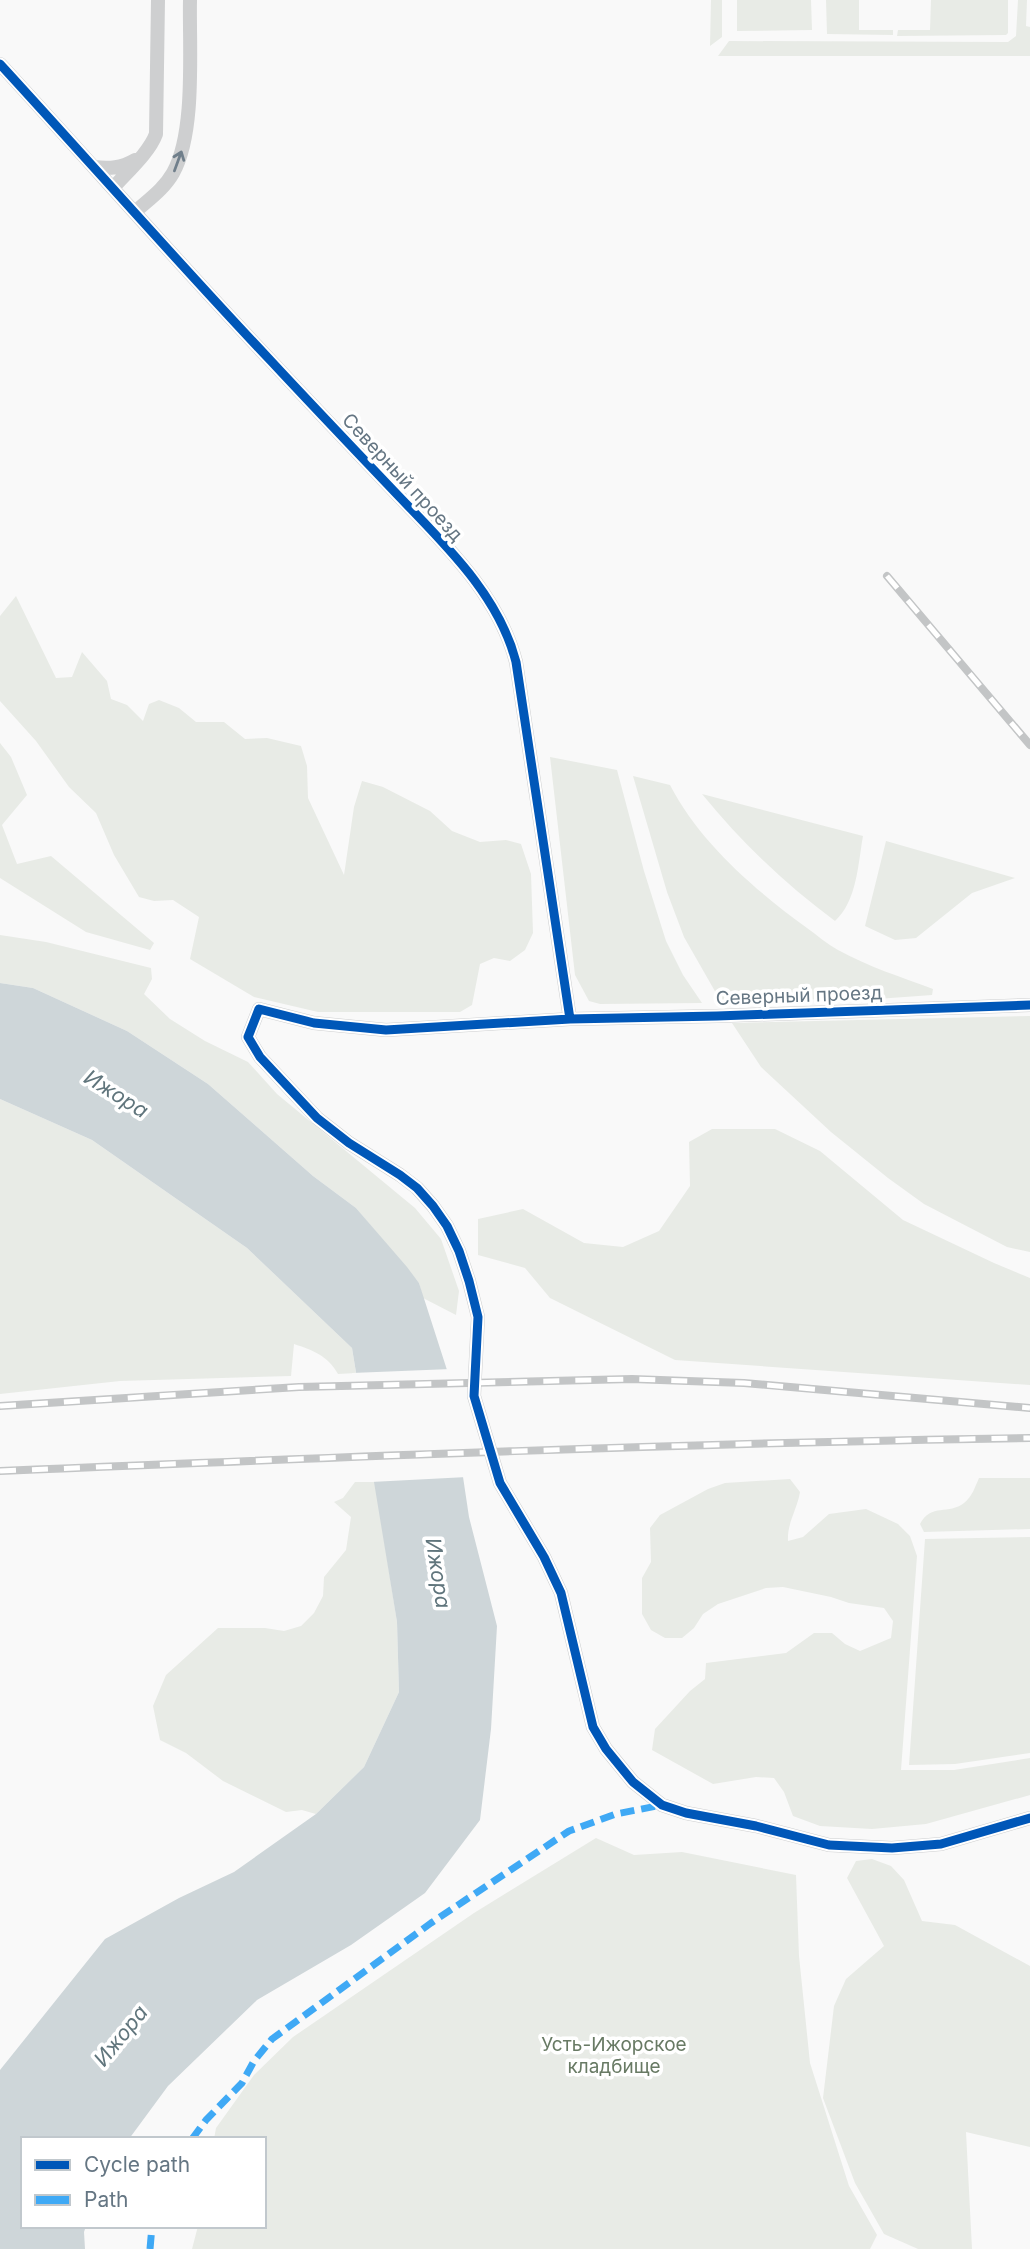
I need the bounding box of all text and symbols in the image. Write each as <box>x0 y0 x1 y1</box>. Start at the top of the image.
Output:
one-way arrow <box>172 150 185 172</box>
street label: Северный проезд <box>337 408 468 546</box>
street label: Северный проезд <box>715 981 883 1010</box>
water label: Ижора <box>80 1064 153 1123</box>
water label: Ижора <box>421 1536 456 1610</box>
water label: Ижора <box>89 2000 153 2071</box>
park label: Усть-Ижорское кладбище <box>541 2033 687 2078</box>
legend <box>21 2137 266 2228</box>
text: Cycle path <box>84 2152 190 2177</box>
text: Path <box>84 2187 129 2212</box>

